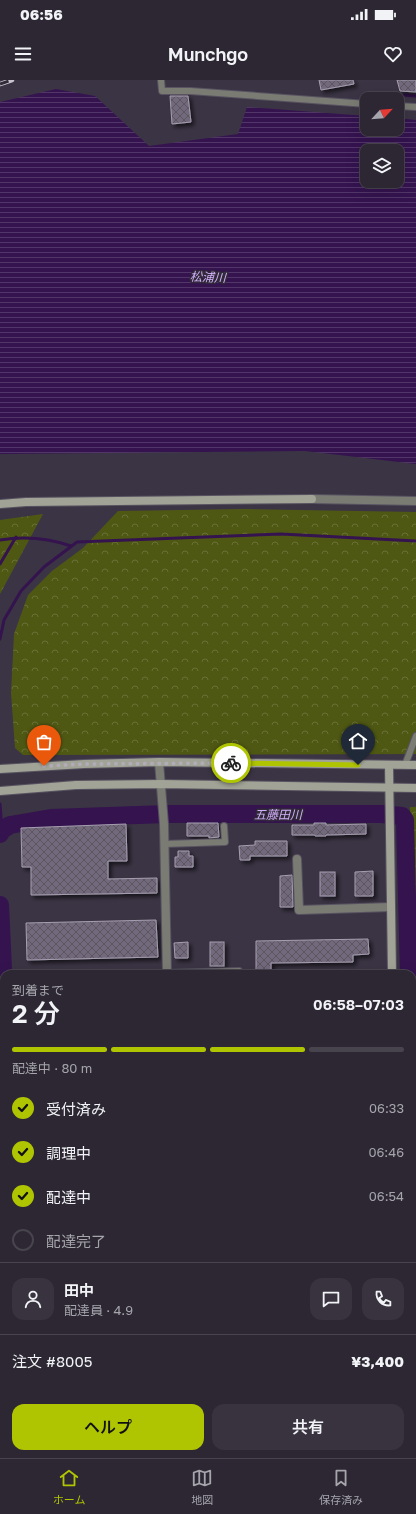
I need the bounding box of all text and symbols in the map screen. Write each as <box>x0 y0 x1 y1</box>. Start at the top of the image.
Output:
text: 06:56 <box>20 5 63 23</box>
icon: menu <box>12 43 34 65</box>
text: Munchgo <box>168 43 248 65</box>
icon: heart <box>382 43 404 65</box>
north arrow <box>360 92 404 136</box>
map controls <box>360 92 404 188</box>
button: layers <box>360 144 404 188</box>
water label: 松浦川 <box>190 269 228 285</box>
pin <box>341 724 375 765</box>
pin <box>27 725 61 766</box>
icon: home <box>347 730 369 752</box>
icon: bag <box>33 731 55 753</box>
courier <box>211 743 251 783</box>
icon: bike <box>220 752 242 774</box>
water label: 五藤田川 <box>254 807 304 822</box>
text: 到着まで <box>12 982 64 998</box>
text: 06:58–07:03 <box>313 995 404 1013</box>
text: 2 分 <box>12 998 60 1029</box>
text: 配達中 · 80 m <box>12 1060 92 1076</box>
icon: check <box>12 1097 34 1119</box>
text: 受付済み <box>46 1100 106 1118</box>
text: 06:33 <box>369 1100 404 1116</box>
icon: check <box>12 1141 34 1163</box>
text: 調理中 <box>46 1144 91 1162</box>
text: 06:46 <box>368 1144 404 1160</box>
icon: check <box>12 1185 34 1207</box>
text: 配達中 <box>46 1188 91 1206</box>
text: 06:54 <box>369 1188 404 1204</box>
text: 配達完了 <box>46 1232 106 1250</box>
button: person <box>12 1278 54 1320</box>
button: chat <box>310 1278 352 1320</box>
button: phone <box>362 1278 404 1320</box>
text: 田中 <box>64 1281 94 1299</box>
text: 配達員 · 4.9 <box>64 1302 133 1318</box>
text: 注文 #8005 <box>12 1352 92 1370</box>
text: ¥3,400 <box>351 1352 404 1370</box>
button: ヘルプ <box>12 1404 204 1450</box>
button: 共有 <box>212 1404 404 1450</box>
tab: ホーム <box>53 1467 86 1507</box>
tab: 地図 <box>191 1467 213 1507</box>
tab: 保存済み <box>319 1467 363 1507</box>

